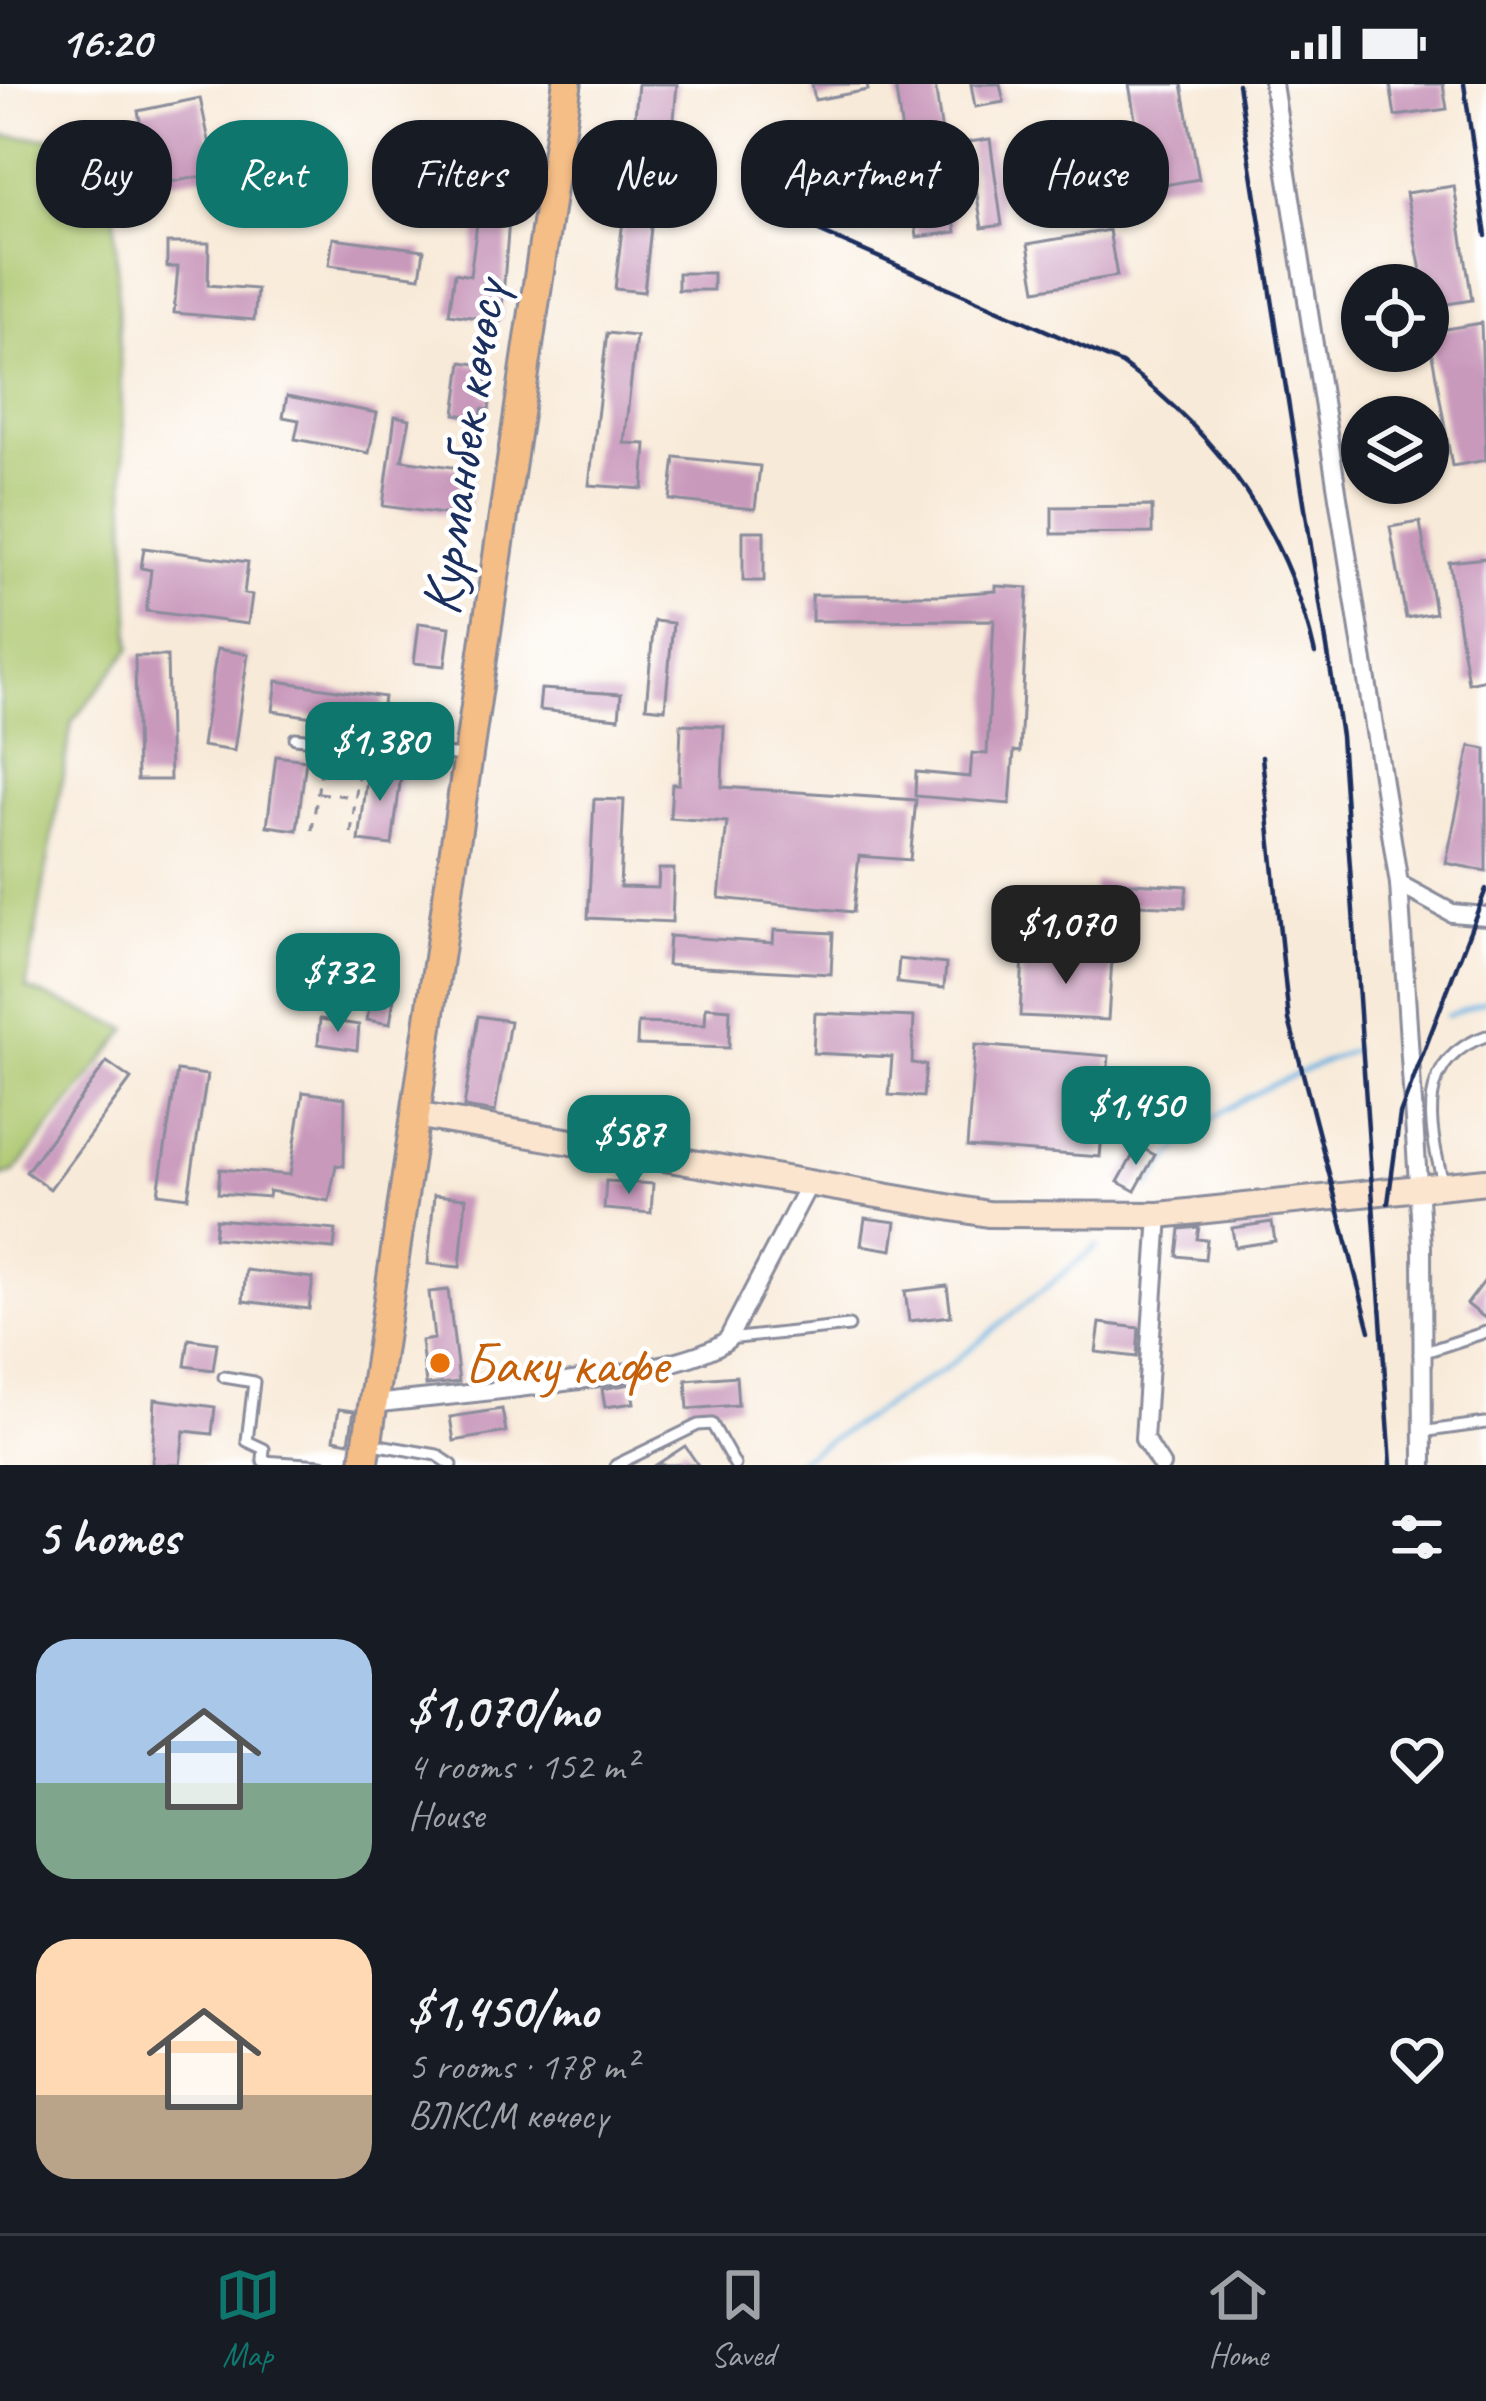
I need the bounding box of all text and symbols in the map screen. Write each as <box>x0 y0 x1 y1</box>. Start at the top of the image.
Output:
text: 16:20 <box>60 14 151 71</box>
chip: Buy <box>36 120 172 228</box>
chip: Rent <box>196 120 348 228</box>
chip: Filters <box>372 120 548 228</box>
chip: New <box>572 120 717 228</box>
chip: Apartment <box>741 120 979 228</box>
chip: House <box>1003 120 1169 228</box>
map controls <box>1341 264 1449 504</box>
button: locate <box>1341 264 1449 372</box>
street label: Курманбек көчөсү <box>404 270 523 619</box>
button: layers <box>1341 396 1449 504</box>
pin: $1,380 <box>282 702 478 804</box>
text: $1,380 <box>332 716 428 765</box>
pin: $1,070 <box>968 885 1164 987</box>
text: $1,070 <box>1018 899 1114 948</box>
pin: $732 <box>267 933 409 1035</box>
text: $732 <box>303 947 373 996</box>
pin: $1,450 <box>1038 1066 1234 1168</box>
text: $1,450 <box>1089 1080 1183 1129</box>
pin: $587 <box>558 1095 700 1197</box>
text: $587 <box>594 1109 664 1158</box>
place label: Баку кафе <box>464 1328 671 1400</box>
marker: Баку кафе <box>427 1350 453 1376</box>
icon: filters <box>1384 1504 1450 1570</box>
text: 5 homes <box>36 1505 179 1569</box>
text: $1,070/mo <box>408 1678 598 1742</box>
icon: home <box>132 1687 276 1831</box>
icon: heart <box>1384 1726 1450 1792</box>
text: 4 rooms · 152 m² <box>408 1742 636 1791</box>
text: House <box>408 1791 484 1840</box>
text: $1,450/mo <box>408 1978 597 2042</box>
icon: home <box>132 1987 276 2131</box>
icon: heart <box>1384 2026 1450 2092</box>
text: 5 rooms · 178 m² <box>408 2042 636 2091</box>
text: ВЛКСМ көчөсү <box>408 2091 608 2140</box>
tab: Map <box>215 2262 281 2376</box>
tab: Saved <box>710 2262 776 2376</box>
tab: Home <box>1205 2262 1271 2376</box>

